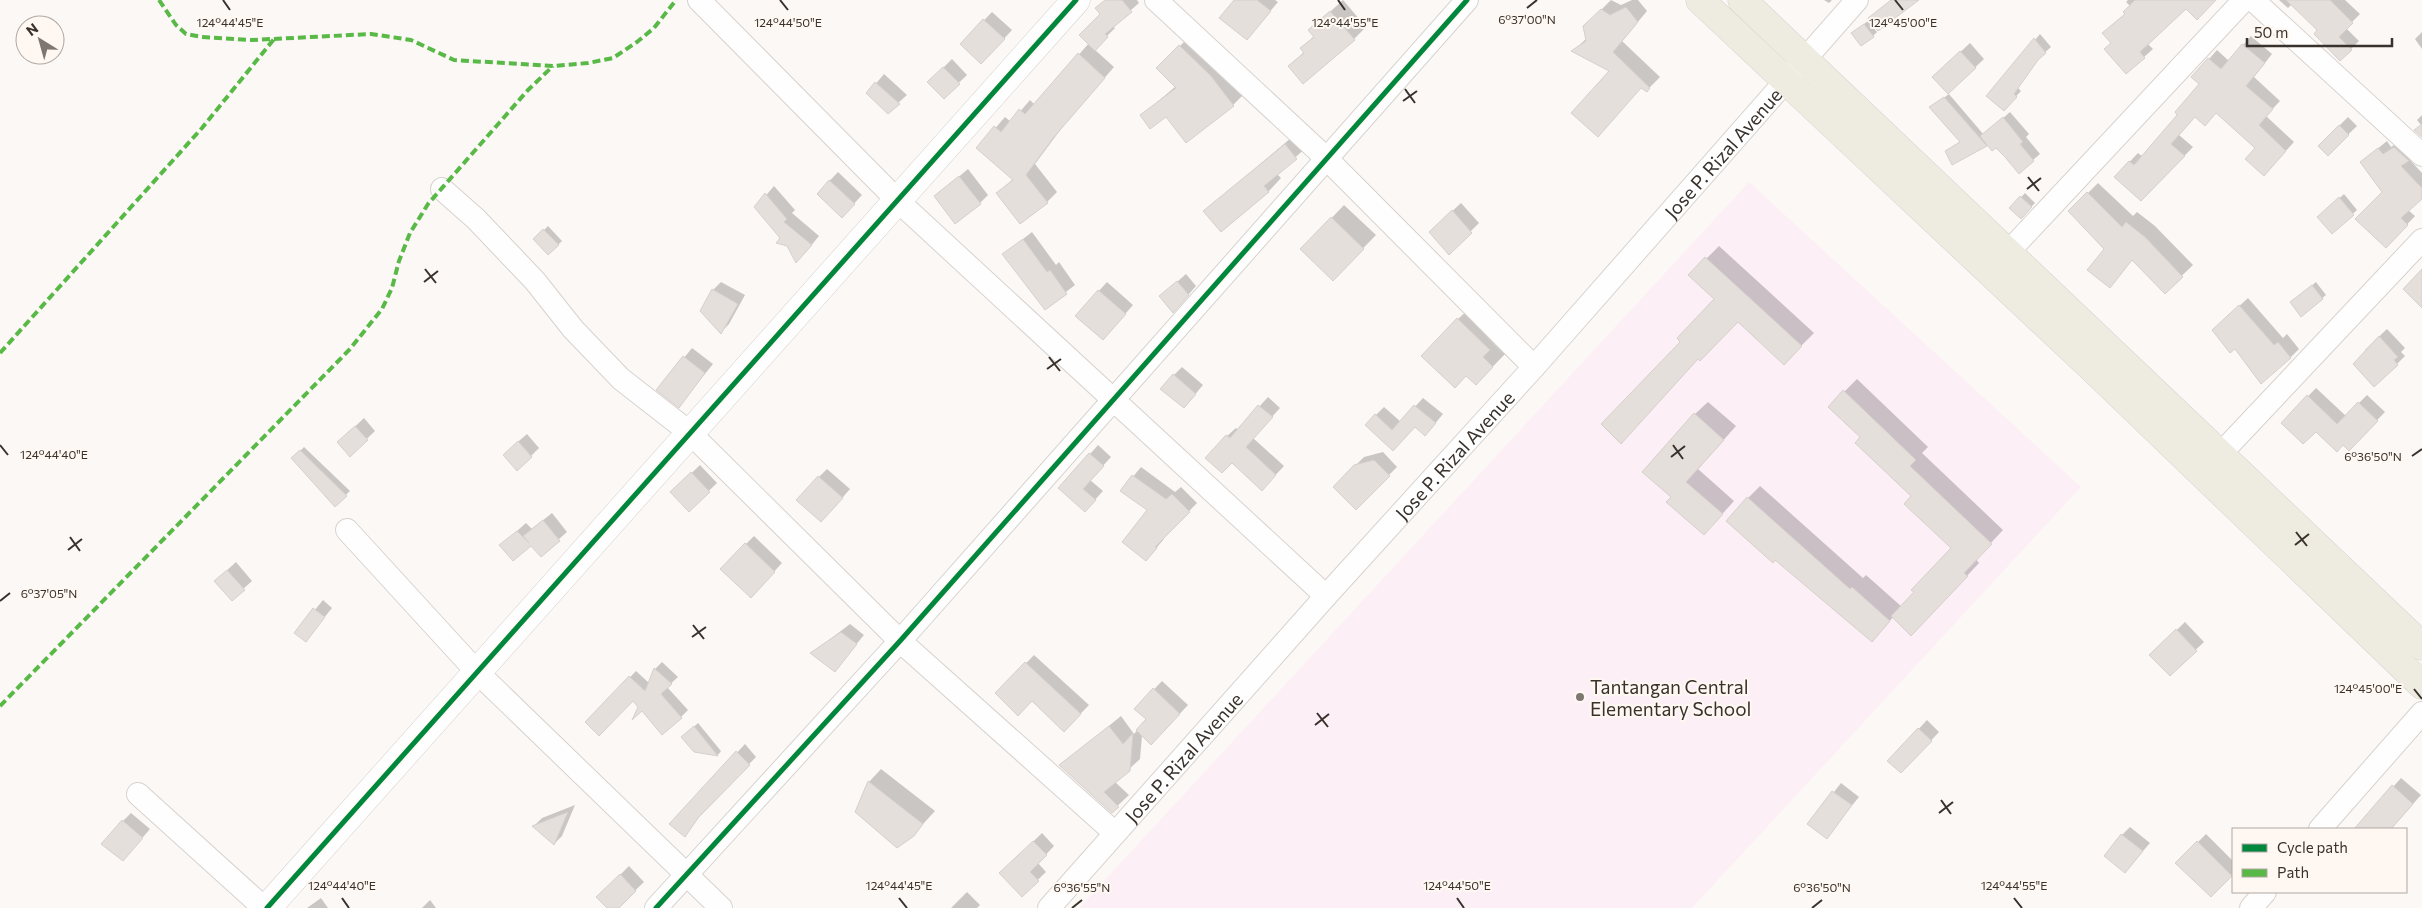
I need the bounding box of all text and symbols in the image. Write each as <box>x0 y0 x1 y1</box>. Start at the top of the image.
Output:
text: 6°37'00"N <box>1498 12 1556 26</box>
north arrow <box>15 15 65 65</box>
text: 124°44'45"E <box>197 15 263 29</box>
text: 124°44'50"E <box>754 15 822 29</box>
text: 124°44'55"E <box>1312 15 1378 29</box>
text: 124°45'00"E <box>1869 15 1937 29</box>
scale bar <box>2247 15 2392 47</box>
text: N <box>23 19 41 39</box>
text: 50 m <box>2254 23 2288 41</box>
street label: Jose P. Rizal Avenue <box>1659 83 1786 223</box>
street label: Jose P. Rizal Avenue <box>1390 386 1519 524</box>
text: 124°44'40"E <box>20 447 88 461</box>
text: 6°36'50"N <box>2344 449 2402 463</box>
text: 6°37'05"N <box>21 586 77 600</box>
place label: Tantangan Central Elementary School <box>1590 675 1751 720</box>
text: 124°45'00"E <box>2334 681 2402 695</box>
street label: Jose P. Rizal Avenue <box>1119 687 1247 827</box>
marker: Tantangan Central Elementary School <box>1574 691 1586 703</box>
legend <box>2232 828 2407 893</box>
text: Cycle path <box>2277 838 2348 856</box>
text: Path <box>2277 863 2309 881</box>
text: 124°44'40"E <box>308 878 376 892</box>
text: 124°44'45"E <box>866 878 932 892</box>
text: 124°44'50"E <box>1423 878 1491 892</box>
text: 124°44'55"E <box>1981 878 2047 892</box>
text: 6°36'55"N <box>1054 880 1110 894</box>
text: 6°36'50"N <box>1793 880 1851 894</box>

